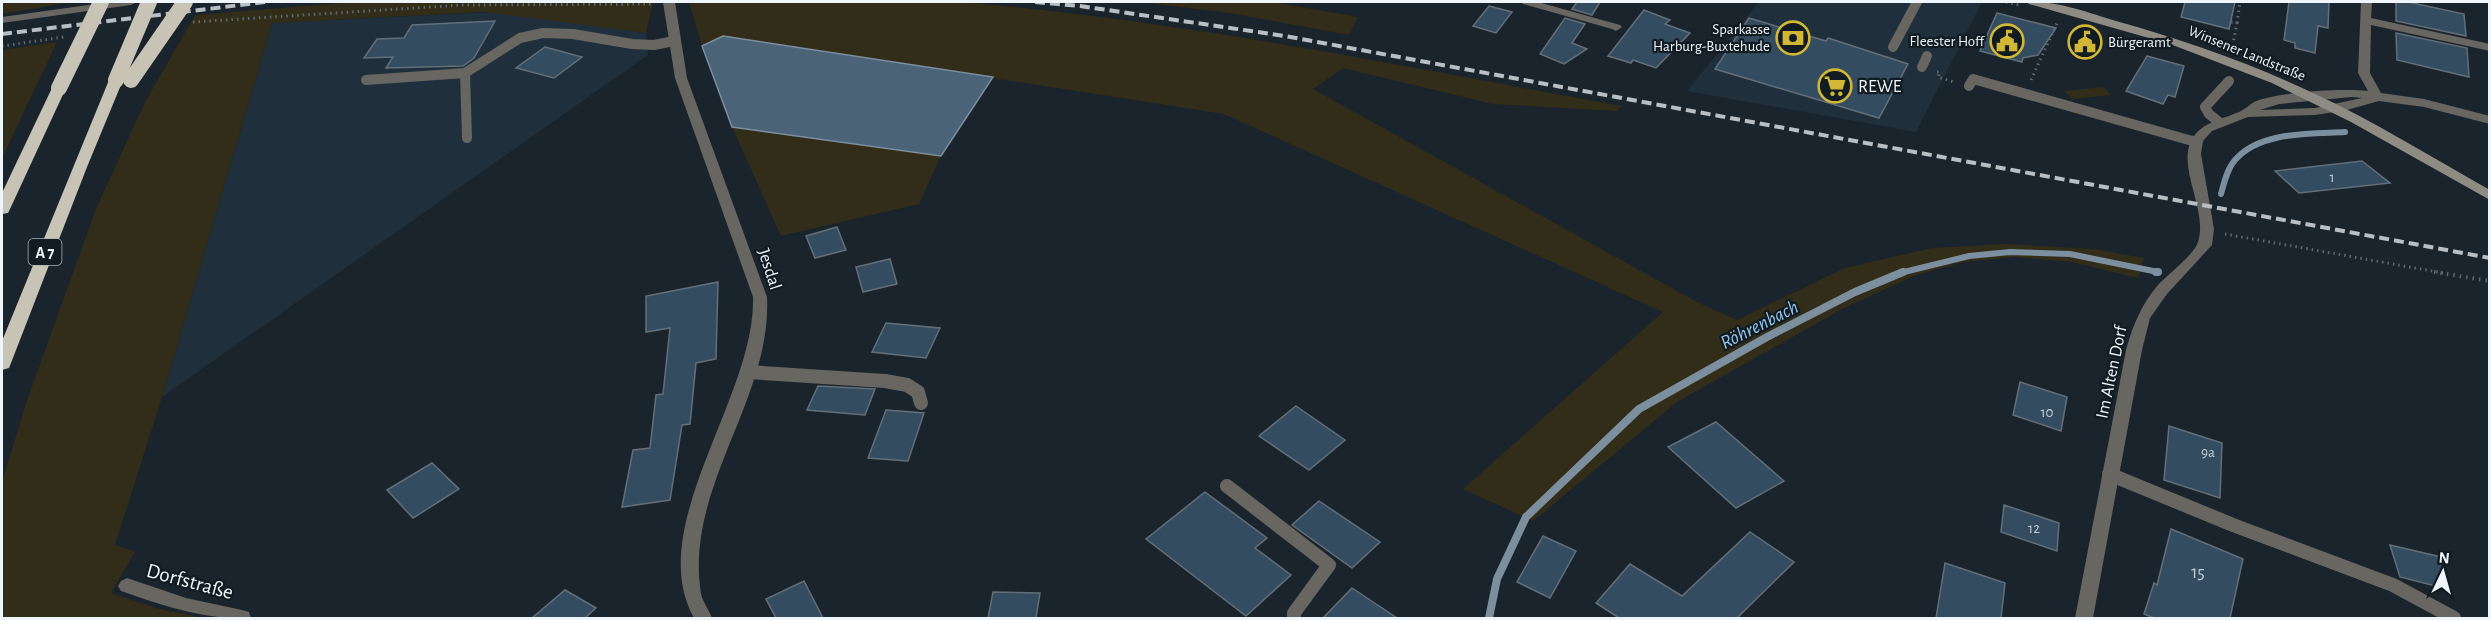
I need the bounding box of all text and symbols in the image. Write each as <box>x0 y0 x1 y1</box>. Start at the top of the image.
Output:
bank icon: Sparkasse Harburg-Buxtehude <box>1775 20 1811 56</box>
place label: Sparkasse Harburg-Buxtehude <box>1653 22 1770 54</box>
public building icon: Fleester Hoff <box>1989 23 2025 59</box>
street label: Winsener Landstraße <box>2186 23 2308 84</box>
public building icon: Bürgeramt <box>2067 24 2103 60</box>
place label: Fleester Hoff <box>1910 34 1985 49</box>
place label: Bürgeramt <box>2108 35 2171 50</box>
supermarket icon: REWE <box>1817 68 1853 104</box>
place label: REWE <box>1858 78 1902 96</box>
house number: 1 <box>2329 170 2335 185</box>
road number: A 7 <box>28 239 62 265</box>
street label: Jesdal <box>754 246 784 292</box>
water label: Röhrenbach <box>1717 297 1802 353</box>
street label: Im Alten Dorf <box>2093 323 2131 420</box>
house number: 10 <box>2040 405 2054 420</box>
house number: 9a <box>2201 445 2215 460</box>
house number: 12 <box>2028 521 2040 536</box>
north arrow <box>2413 542 2473 602</box>
text: N <box>2438 550 2450 567</box>
street label: Dorfstraße <box>144 560 236 603</box>
house number: 15 <box>2191 564 2205 582</box>

